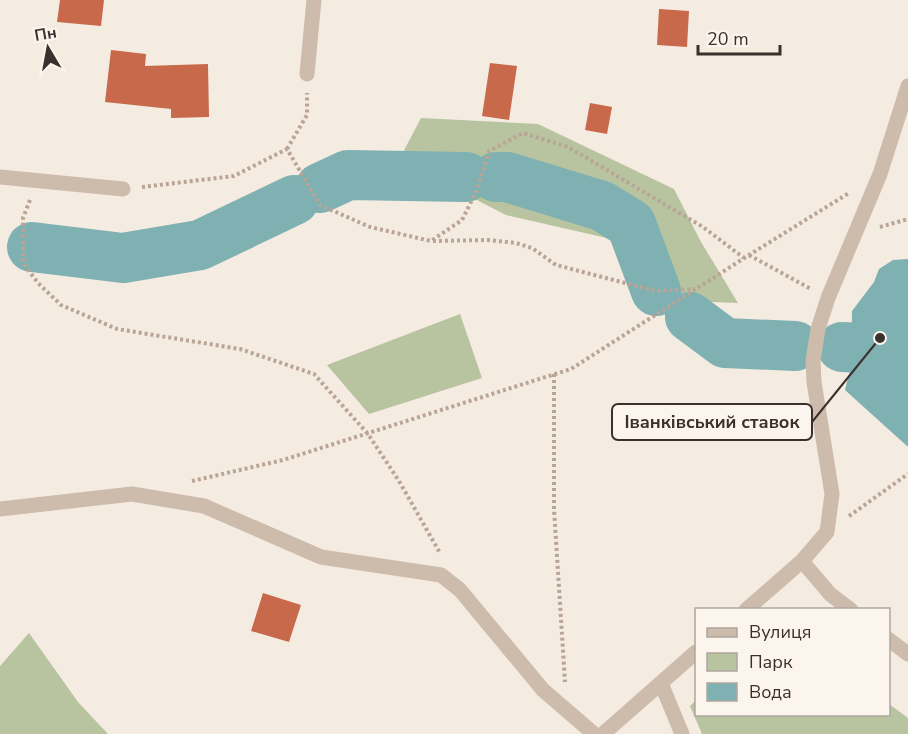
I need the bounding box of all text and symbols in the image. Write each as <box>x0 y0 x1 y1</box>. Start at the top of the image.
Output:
north arrow <box>18 18 78 78</box>
scale bar <box>698 18 780 56</box>
text: Пн <box>33 21 58 47</box>
text: 20 m <box>707 27 749 51</box>
callout: Іванківський ставок <box>612 404 812 440</box>
text: Іванківський ставок <box>624 410 800 434</box>
legend <box>695 608 890 716</box>
text: Вулиця <box>749 620 811 644</box>
text: Парк <box>749 650 793 674</box>
text: Вода <box>749 680 792 704</box>

